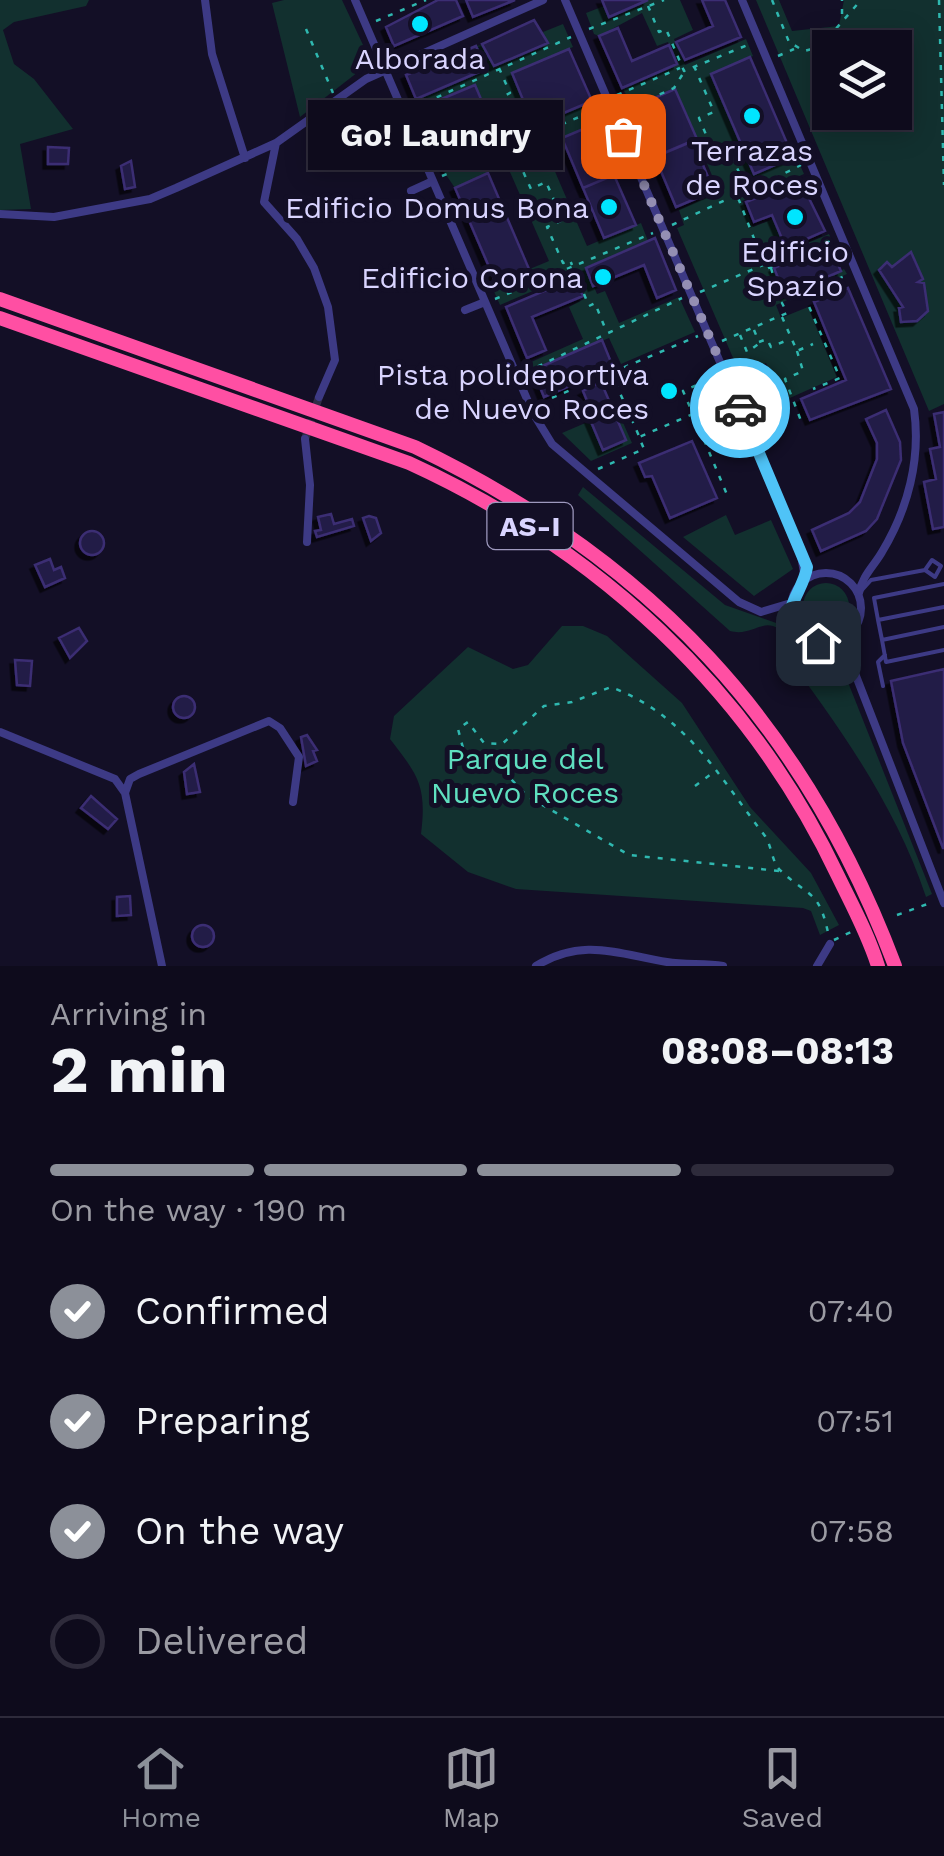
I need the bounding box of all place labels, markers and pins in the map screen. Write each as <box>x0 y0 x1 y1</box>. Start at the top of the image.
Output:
marker: Alborada <box>409 13 431 35</box>
place label: Alborada <box>355 41 485 76</box>
pin <box>581 94 666 179</box>
callout: Go! Laundry <box>308 101 563 171</box>
marker: Terrazas de Roces <box>741 105 763 127</box>
place label: Terrazas de Roces <box>685 133 819 202</box>
place label: Edificio Domus Bona <box>285 190 589 225</box>
marker: Edificio Domus Bona <box>598 196 620 218</box>
marker: Edificio Spazio <box>784 206 806 228</box>
place label: Edificio Spazio <box>741 234 849 303</box>
place label: Edificio Corona <box>361 260 583 295</box>
marker: Edificio Corona <box>592 266 614 288</box>
place label: Pista polideportiva de Nuevo Roces <box>377 357 649 426</box>
marker: Pista polideportiva de Nuevo Roces <box>658 380 680 402</box>
pin <box>776 601 861 686</box>

